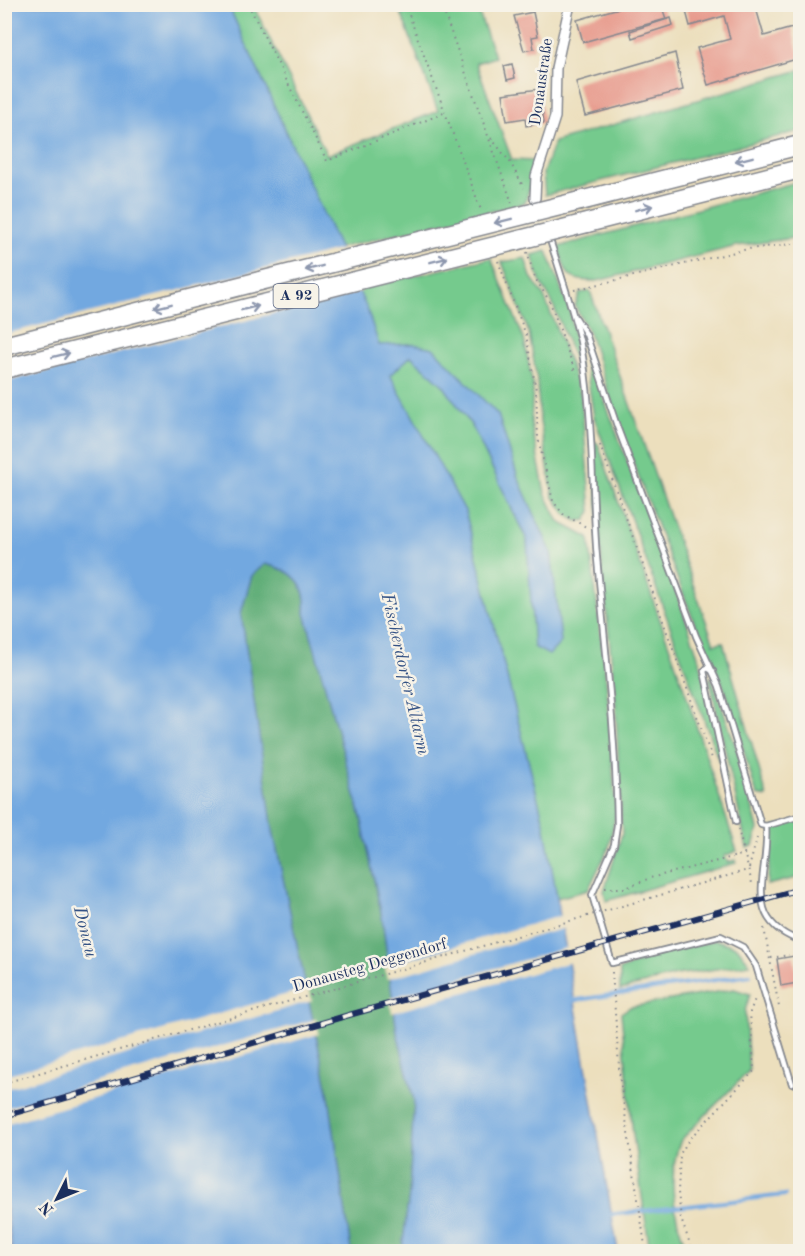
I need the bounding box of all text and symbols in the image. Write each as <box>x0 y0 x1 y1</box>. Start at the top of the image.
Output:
street label: Donaustraße <box>528 37 556 127</box>
one-way arrow <box>735 154 754 166</box>
one-way arrow <box>634 202 653 214</box>
one-way arrow <box>494 216 513 228</box>
one-way arrow <box>430 253 449 265</box>
one-way arrow <box>304 263 323 275</box>
road number: A 92 <box>274 284 318 308</box>
one-way arrow <box>154 301 173 312</box>
one-way arrow <box>241 301 260 313</box>
one-way arrow <box>51 349 70 361</box>
water label: Fischerdorfer Altarm <box>377 590 432 757</box>
water label: Donau <box>70 904 100 959</box>
street label: Donausteg Deggendorf <box>291 936 450 996</box>
north arrow <box>27 1169 87 1229</box>
text: N <box>37 1197 58 1218</box>

